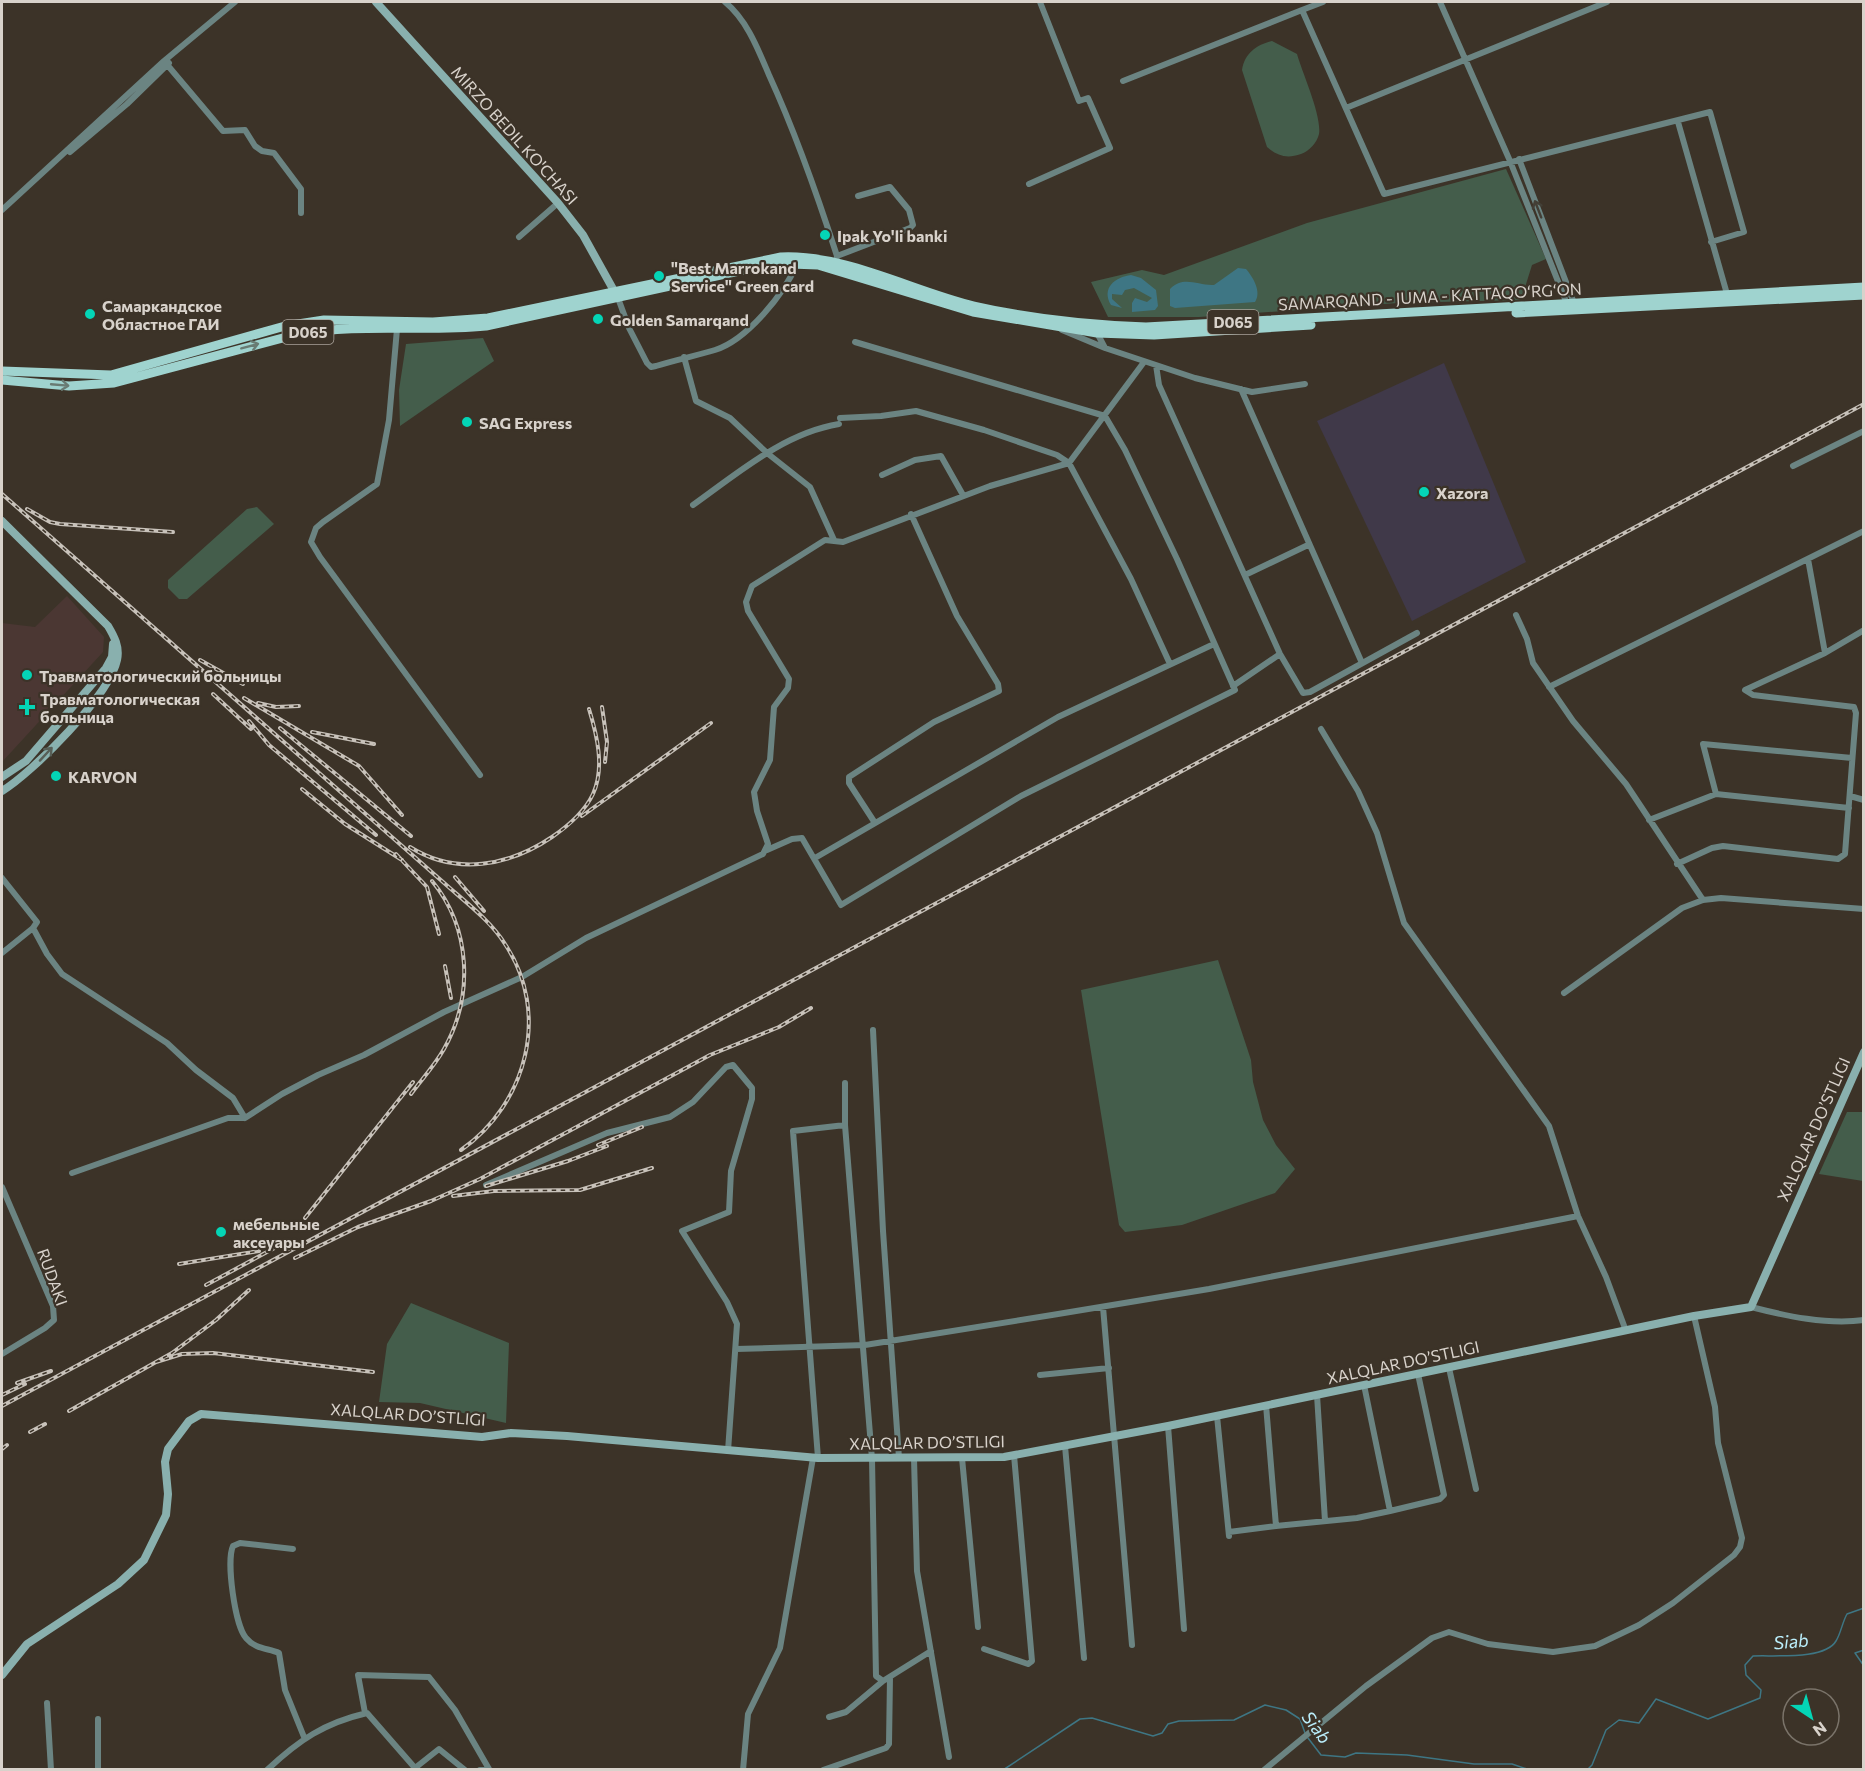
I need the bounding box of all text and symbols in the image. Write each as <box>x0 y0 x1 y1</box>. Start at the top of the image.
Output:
street label: MIRZO BEDIL KO'CHASI <box>448 62 582 208</box>
one-way arrow <box>1532 201 1543 219</box>
place label: Ipak Yo'li banki <box>837 226 947 245</box>
marker: Ipak Yo'li banki <box>818 228 832 242</box>
place label: "Best Marrokand Service" Green card <box>671 258 814 295</box>
marker: "Best Marrokand Service" Green card <box>652 269 666 283</box>
street label: SAMARQAND - JUMA - KATTAQO‘RG‘ON <box>1278 279 1582 313</box>
place label: Самаркандское Областное ГАИ <box>102 296 222 333</box>
marker: Самаркандское Областное ГАИ <box>83 307 97 321</box>
place label: Golden Samarqand <box>610 310 749 329</box>
road number: D065 <box>1208 310 1258 334</box>
marker: Golden Samarqand <box>591 312 605 326</box>
road number: D065 <box>282 320 334 344</box>
one-way arrow <box>240 340 259 352</box>
one-way arrow <box>49 380 69 391</box>
place label: SAG Express <box>479 413 572 432</box>
marker: SAG Express <box>460 415 474 429</box>
place label: Xazora <box>1436 483 1488 502</box>
marker: Xazora <box>1417 485 1431 499</box>
place label: Травматологический больницы <box>39 666 282 685</box>
marker: Травматологический больницы <box>20 668 34 682</box>
place label: Травматологическая больница <box>40 689 200 726</box>
marker: Травматологическая больница <box>18 698 36 716</box>
one-way arrow <box>39 746 53 761</box>
place label: KARVON <box>68 767 137 786</box>
marker: KARVON <box>49 769 63 783</box>
street label: XALQLAR DO’STLIGI <box>1773 1054 1853 1204</box>
place label: мебельные аксеуары <box>233 1214 320 1251</box>
marker: мебельные аксеуары <box>214 1225 228 1239</box>
street label: RUDAKI <box>34 1246 72 1308</box>
street label: XALQLAR DO’STLIGI <box>1325 1337 1481 1387</box>
street label: XALQLAR DO’STLIGI <box>330 1399 486 1429</box>
street label: XALQLAR DO’STLIGI <box>849 1431 1005 1453</box>
water label: Siab <box>1772 1629 1810 1653</box>
north arrow <box>1781 1687 1841 1747</box>
water label: Siab <box>1298 1706 1336 1748</box>
text: N <box>1810 1718 1831 1741</box>

